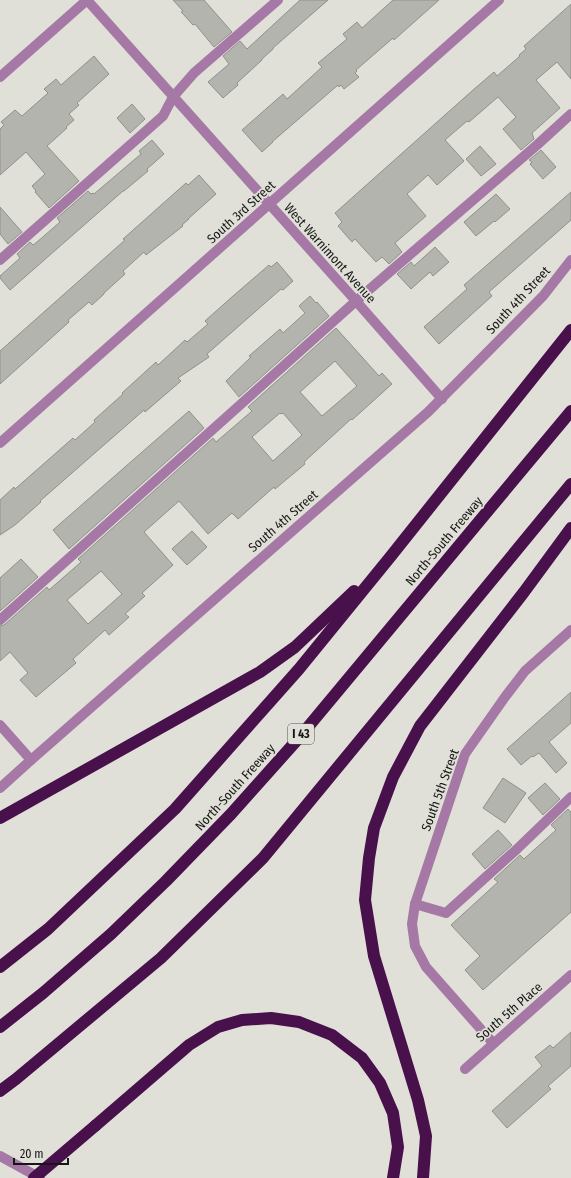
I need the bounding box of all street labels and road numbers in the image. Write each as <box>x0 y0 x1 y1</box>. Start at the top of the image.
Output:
street label: South 3rd Street <box>204 177 279 246</box>
street label: West Warnimont Avenue <box>281 200 379 306</box>
street label: South 4th Street <box>483 263 554 337</box>
street label: South 4th Street <box>245 486 321 555</box>
street label: North-South Freeway <box>402 493 486 589</box>
road number: I 43 <box>288 724 314 744</box>
street label: North-South Freeway <box>192 740 278 833</box>
street label: South 5th Street <box>418 746 462 833</box>
street label: South 5th Place <box>473 979 545 1045</box>

